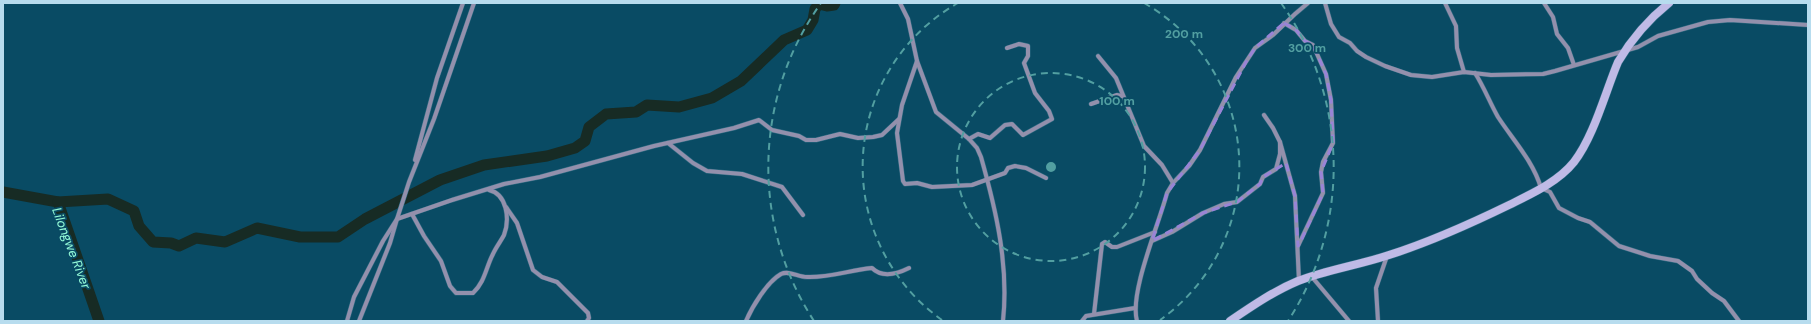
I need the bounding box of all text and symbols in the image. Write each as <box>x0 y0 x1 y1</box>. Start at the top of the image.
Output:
text: 200 m <box>1165 26 1203 42</box>
text: 300 m <box>1288 40 1326 56</box>
text: 100 m <box>1099 93 1135 109</box>
centre of rings <box>1044 160 1058 174</box>
water label: Lilongwe River <box>48 205 95 293</box>

